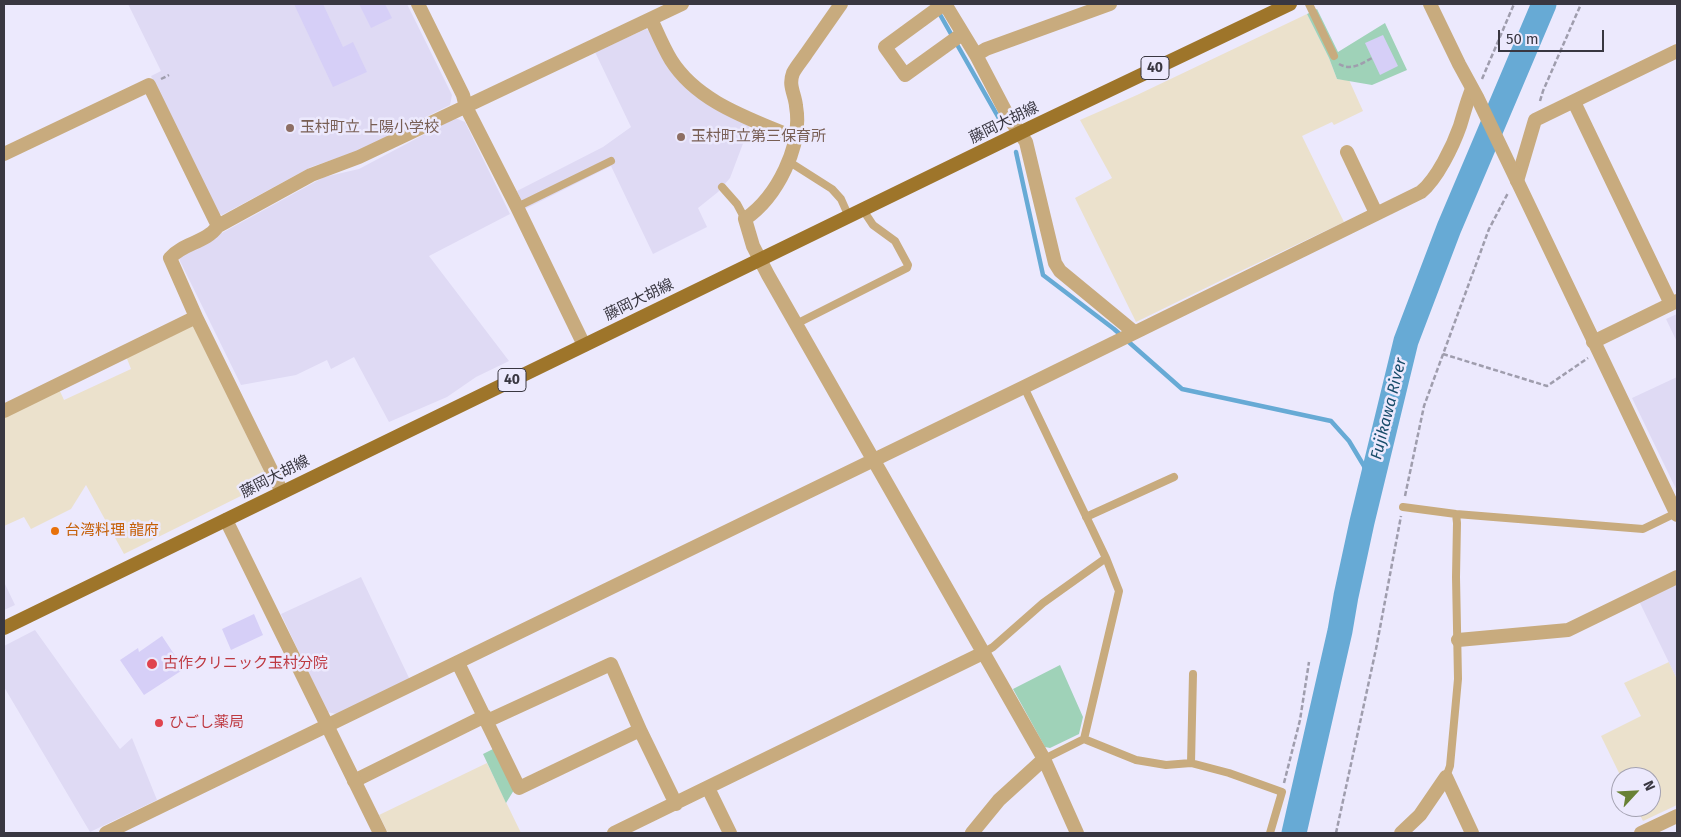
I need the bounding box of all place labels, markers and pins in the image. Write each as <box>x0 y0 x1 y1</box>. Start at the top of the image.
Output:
place label: 玉村町立 上陽小学校 <box>300 119 439 137</box>
marker: 玉村町立 上陽小学校 <box>284 122 296 134</box>
place label: 玉村町立第三保育所 <box>691 128 826 146</box>
marker: 玉村町立第三保育所 <box>675 131 687 143</box>
place label: 台湾料理 龍府 <box>65 522 159 540</box>
marker: 台湾料理 龍府 <box>49 525 61 537</box>
place label: 古作クリニック玉村分院 <box>163 655 328 673</box>
marker: 古作クリニック玉村分院 <box>145 657 159 671</box>
place label: ひごし薬局 <box>169 714 244 732</box>
marker: ひごし薬局 <box>153 717 165 729</box>

